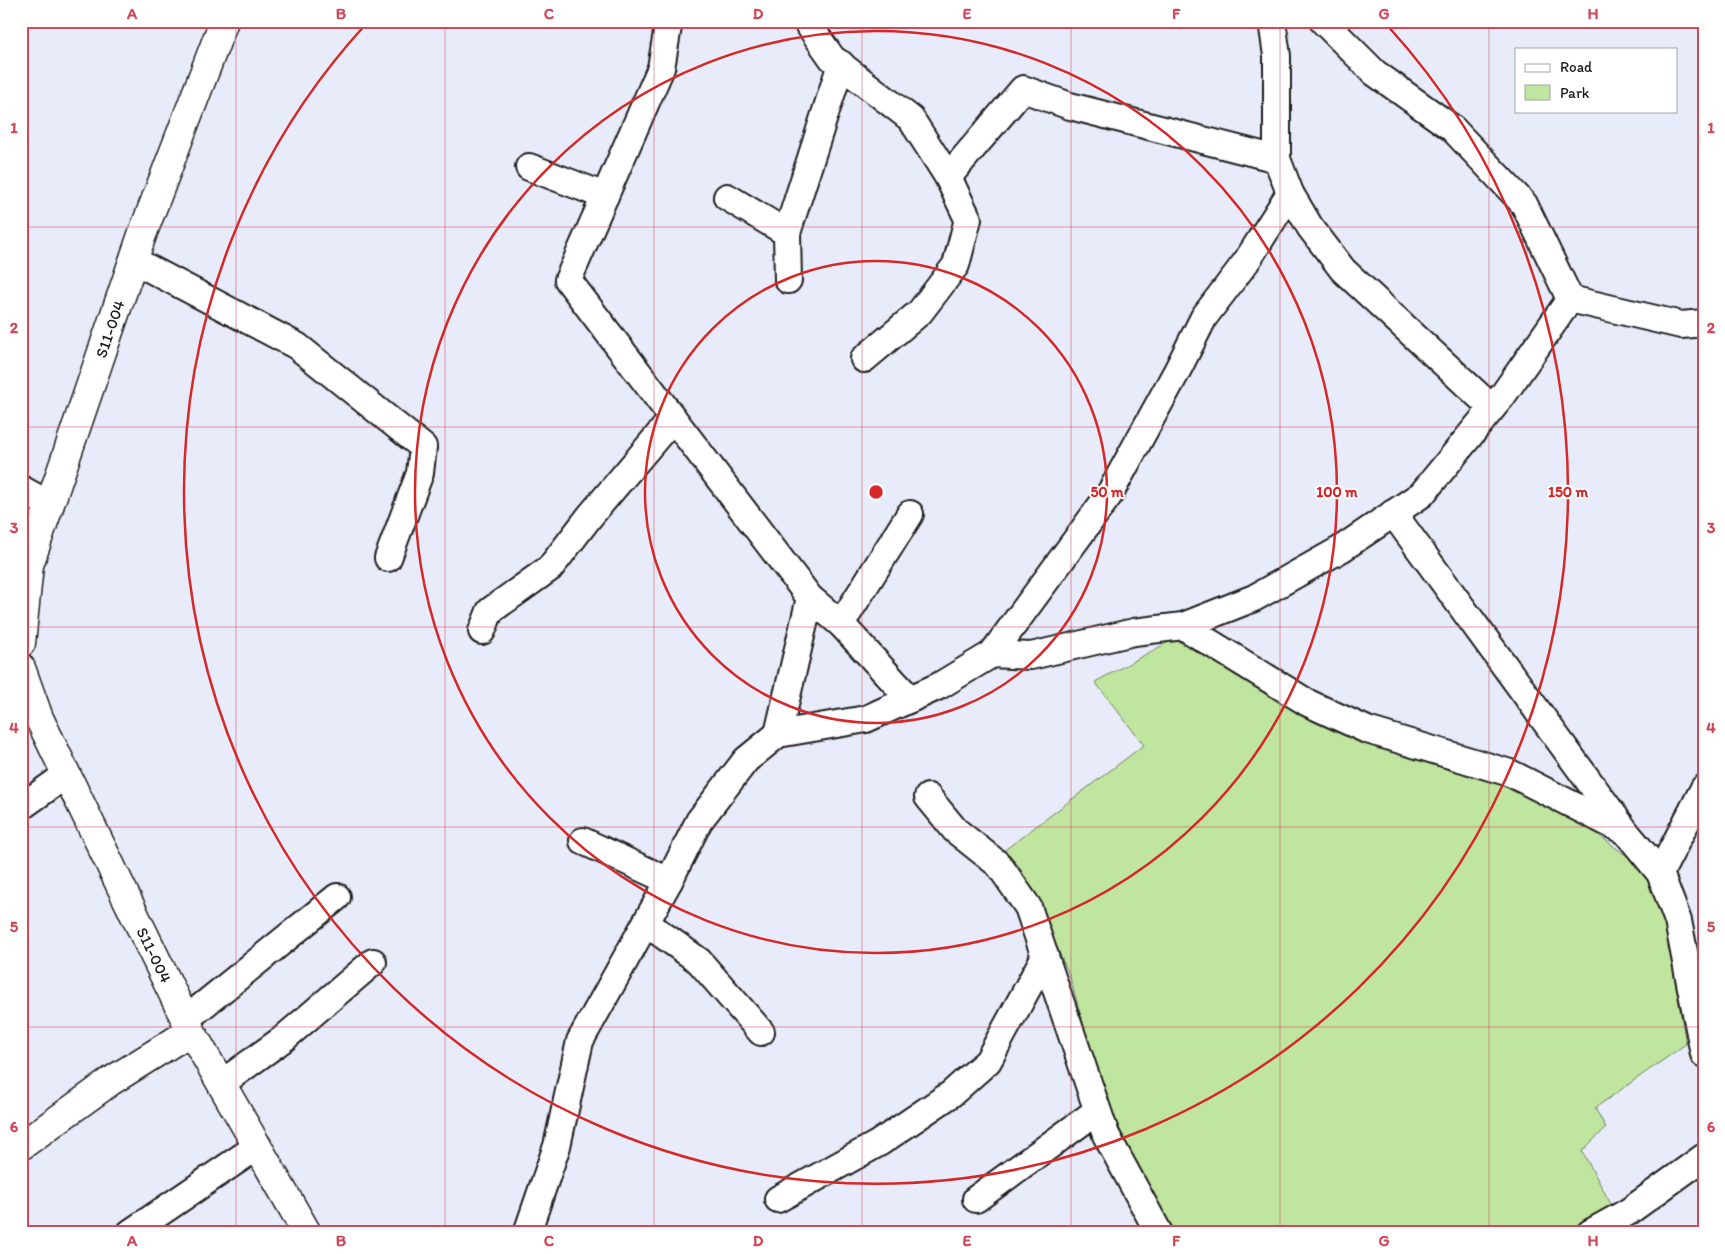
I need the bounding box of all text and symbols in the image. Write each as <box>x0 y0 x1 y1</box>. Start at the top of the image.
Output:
text: A <box>126 4 138 23</box>
text: B <box>336 4 347 23</box>
text: C <box>544 4 555 23</box>
text: D <box>753 4 764 23</box>
text: E <box>963 4 972 23</box>
text: F <box>1172 4 1181 23</box>
text: G <box>1378 4 1390 23</box>
text: H <box>1587 4 1599 23</box>
legend <box>1515 48 1678 112</box>
text: Road <box>1560 58 1593 76</box>
text: Park <box>1560 84 1590 102</box>
text: 1 <box>10 118 18 137</box>
text: 1 <box>1707 118 1715 137</box>
street label: S11-004 <box>91 297 129 360</box>
text: 2 <box>10 318 19 337</box>
text: 2 <box>1707 318 1716 337</box>
centre of rings <box>867 483 885 501</box>
text: 50 m <box>1090 483 1124 501</box>
text: 100 m <box>1316 483 1358 501</box>
text: 150 m <box>1548 483 1588 501</box>
text: 3 <box>10 518 19 537</box>
text: 3 <box>1707 518 1716 537</box>
text: 4 <box>9 718 19 737</box>
text: 4 <box>1706 718 1716 737</box>
text: 5 <box>10 917 19 936</box>
text: 5 <box>1707 917 1716 936</box>
street label: S11-004 <box>132 924 176 986</box>
text: 6 <box>10 1117 19 1136</box>
text: 6 <box>1707 1117 1716 1136</box>
text: A <box>126 1231 138 1250</box>
text: B <box>336 1231 347 1250</box>
text: C <box>544 1231 555 1250</box>
text: D <box>753 1231 764 1250</box>
text: E <box>963 1231 972 1250</box>
text: F <box>1172 1231 1181 1250</box>
text: G <box>1378 1231 1390 1250</box>
text: H <box>1587 1231 1599 1250</box>

